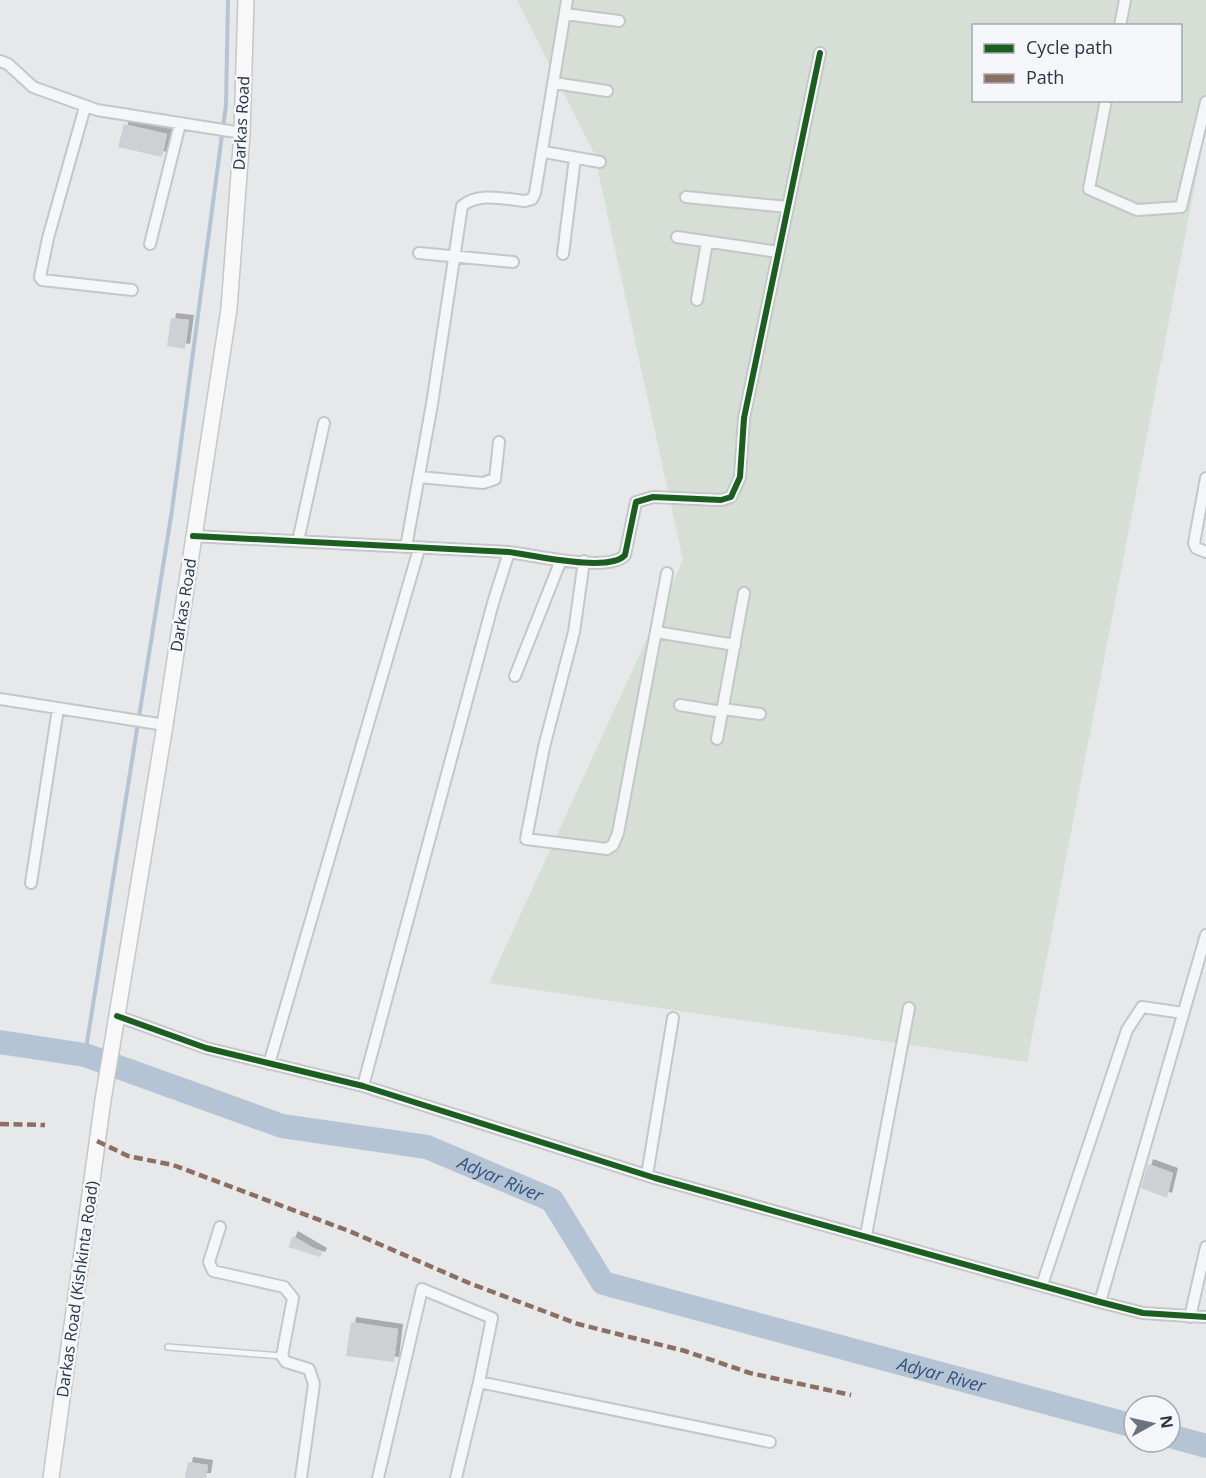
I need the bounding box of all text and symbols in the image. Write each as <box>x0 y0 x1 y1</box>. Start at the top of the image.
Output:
legend <box>972 24 1182 102</box>
text: Cycle path <box>1026 35 1113 59</box>
text: Path <box>1026 65 1064 89</box>
street label: Darkas Road <box>228 75 254 171</box>
street label: Darkas Road <box>165 557 201 653</box>
water label: Adyar River <box>453 1149 548 1207</box>
street label: Darkas Road (Kishkinta Road) <box>51 1179 103 1399</box>
water label: Adyar River <box>893 1350 989 1398</box>
north arrow <box>1122 1394 1182 1454</box>
text: N <box>1155 1414 1179 1430</box>

